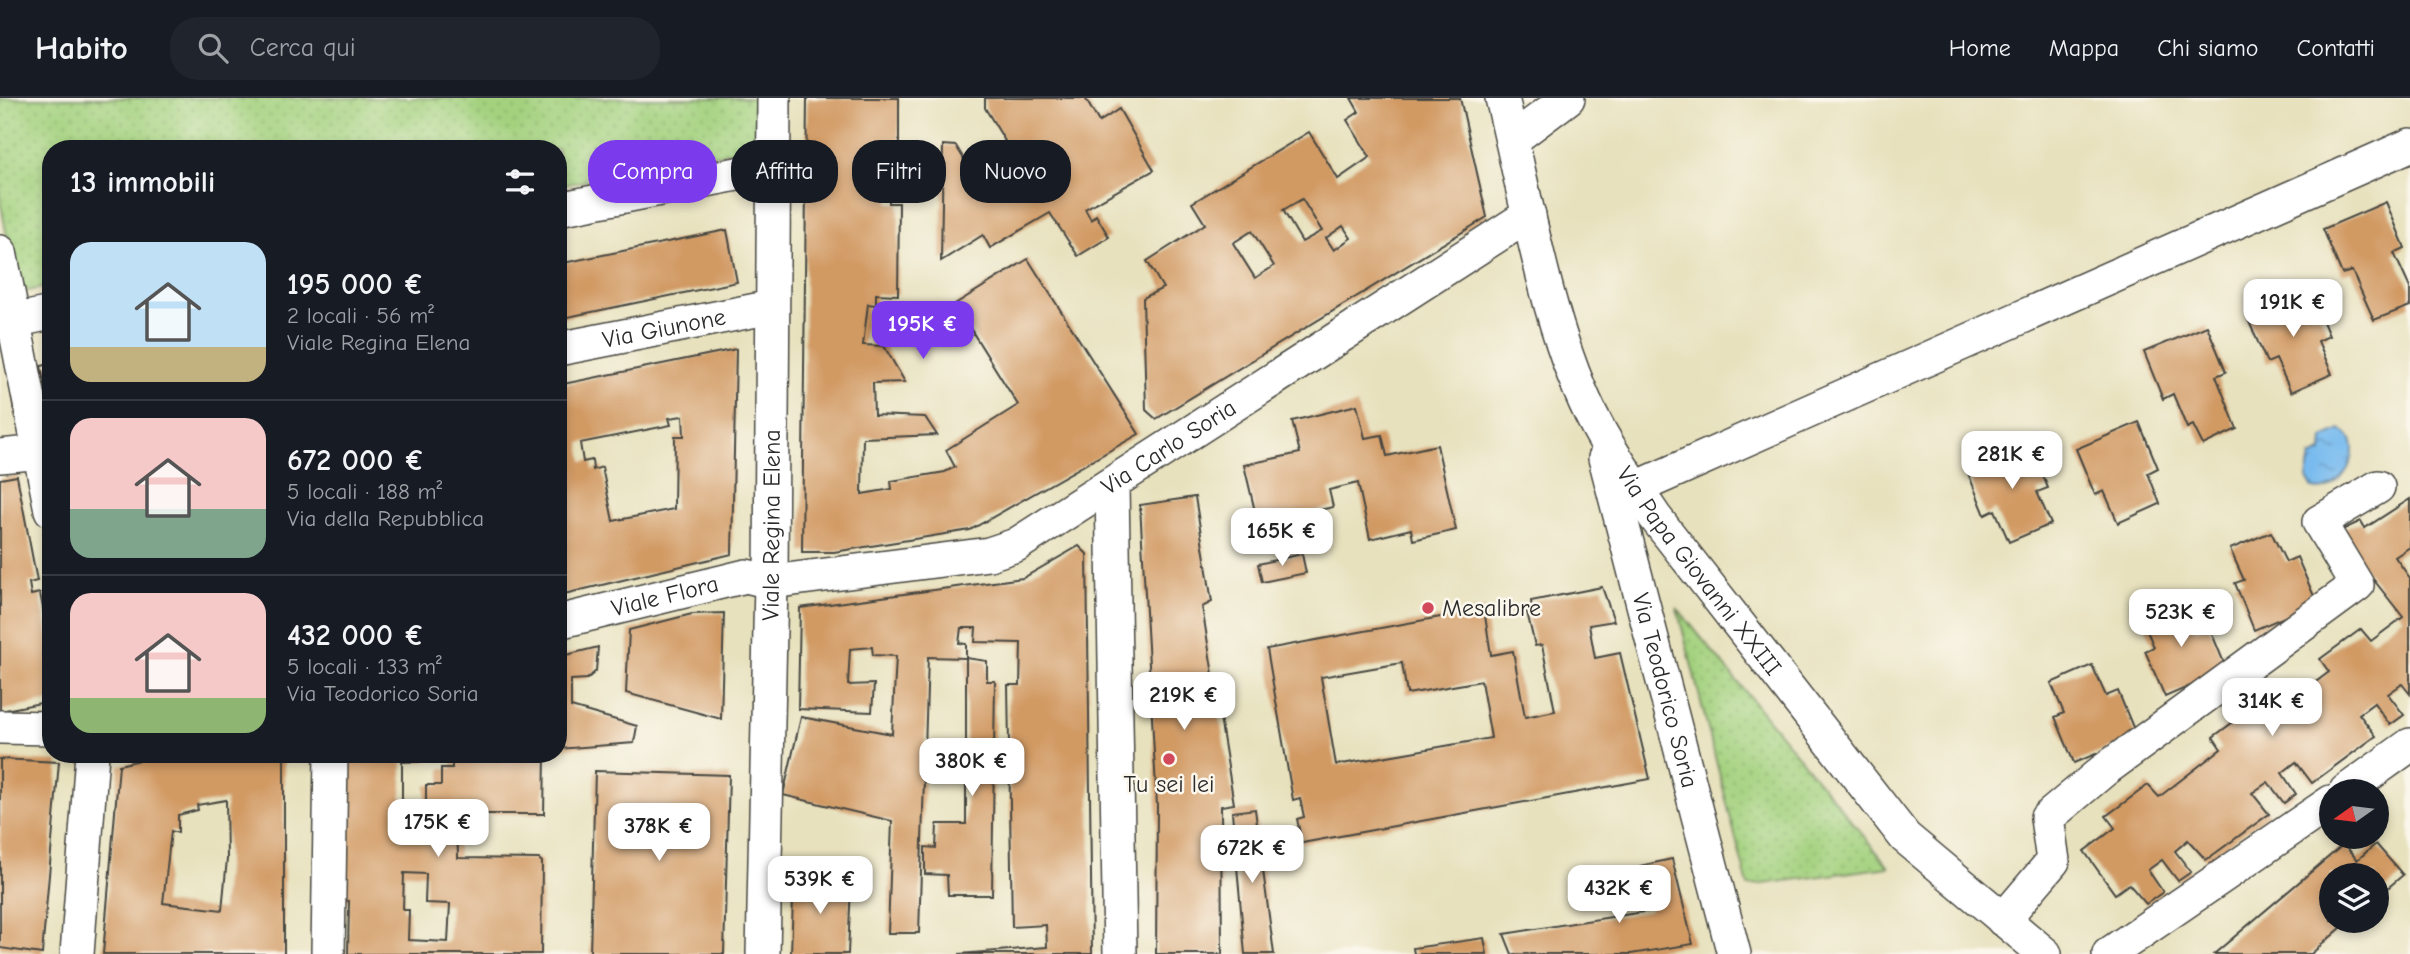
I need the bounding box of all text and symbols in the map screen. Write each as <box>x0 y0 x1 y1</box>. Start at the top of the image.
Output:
search box <box>170 17 660 80</box>
text: Habito <box>35 29 128 67</box>
icon: search <box>194 29 232 67</box>
text: Cerca qui <box>250 33 356 63</box>
text: Home <box>1949 34 2011 62</box>
text: Mappa <box>2049 34 2119 62</box>
text: Chi siamo <box>2157 34 2259 62</box>
text: Contatti <box>2297 34 2375 62</box>
chip: Compra <box>588 140 717 203</box>
chip: Affitta <box>731 140 838 203</box>
chip: Filtri <box>852 140 946 203</box>
chip: Nuovo <box>960 140 1071 203</box>
icon: filters <box>501 163 539 201</box>
text: 13 immobili <box>70 165 215 200</box>
text: 195 000 € <box>287 267 424 302</box>
icon: home <box>126 270 210 354</box>
pin: 191K € <box>2236 280 2350 339</box>
text: 191K € <box>2259 288 2327 315</box>
text: 2 locali · 56 m² <box>287 302 434 329</box>
street label: Via Giunone <box>600 302 728 354</box>
pin: 195K € <box>866 302 980 361</box>
text: 195K € <box>888 310 958 337</box>
text: Viale Regina Elena <box>287 329 470 356</box>
street label: Via Carlo Soria <box>1096 393 1241 500</box>
street label: Viale Regina Elena <box>756 429 786 621</box>
pin: 281K € <box>1955 432 2069 491</box>
text: 281K € <box>1977 440 2047 467</box>
text: 672 000 € <box>287 443 425 478</box>
icon: home <box>126 446 210 530</box>
street label: Via Papa Giovanni XXIII <box>1611 461 1787 681</box>
text: 5 locali · 188 m² <box>287 478 442 505</box>
text: Via della Repubblica <box>287 505 484 532</box>
pin: 165K € <box>1225 508 1339 568</box>
text: 165K € <box>1247 517 1317 544</box>
street label: Viale Flora <box>608 569 721 622</box>
pin: 523K € <box>2124 589 2238 649</box>
street label: Via Teodorico Soria <box>1627 590 1704 791</box>
place label: Mesalibre <box>1442 594 1541 622</box>
text: 523K € <box>2145 598 2217 625</box>
marker: Mesalibre <box>1420 600 1436 616</box>
text: 432 000 € <box>287 618 424 653</box>
icon: home <box>126 621 210 705</box>
text: 5 locali · 133 m² <box>287 653 442 680</box>
pin: 219K € <box>1127 672 1241 732</box>
pin: 314K € <box>2215 678 2329 738</box>
text: Via Teodorico Soria <box>287 680 479 707</box>
text: 219K € <box>1149 681 1219 708</box>
text: 314K € <box>2238 687 2306 714</box>
pin: 380K € <box>915 738 1029 798</box>
text: 380K € <box>935 747 1009 774</box>
marker: Tu sei lei <box>1161 751 1177 767</box>
place label: Tu sei lei <box>1124 770 1214 798</box>
north arrow <box>2319 779 2389 849</box>
map controls <box>2319 779 2389 933</box>
pin: 175K € <box>381 800 495 859</box>
pin: 378K € <box>602 804 716 863</box>
text: 175K € <box>404 808 472 835</box>
text: 378K € <box>624 812 694 839</box>
pin: 672K € <box>1195 826 1309 885</box>
text: 672K € <box>1217 834 1287 861</box>
pin: 539K € <box>763 856 877 916</box>
button: layers <box>2319 863 2389 933</box>
text: 539K € <box>784 865 856 892</box>
pin: 432K € <box>1562 866 1676 925</box>
text: 432K € <box>1584 874 1654 901</box>

